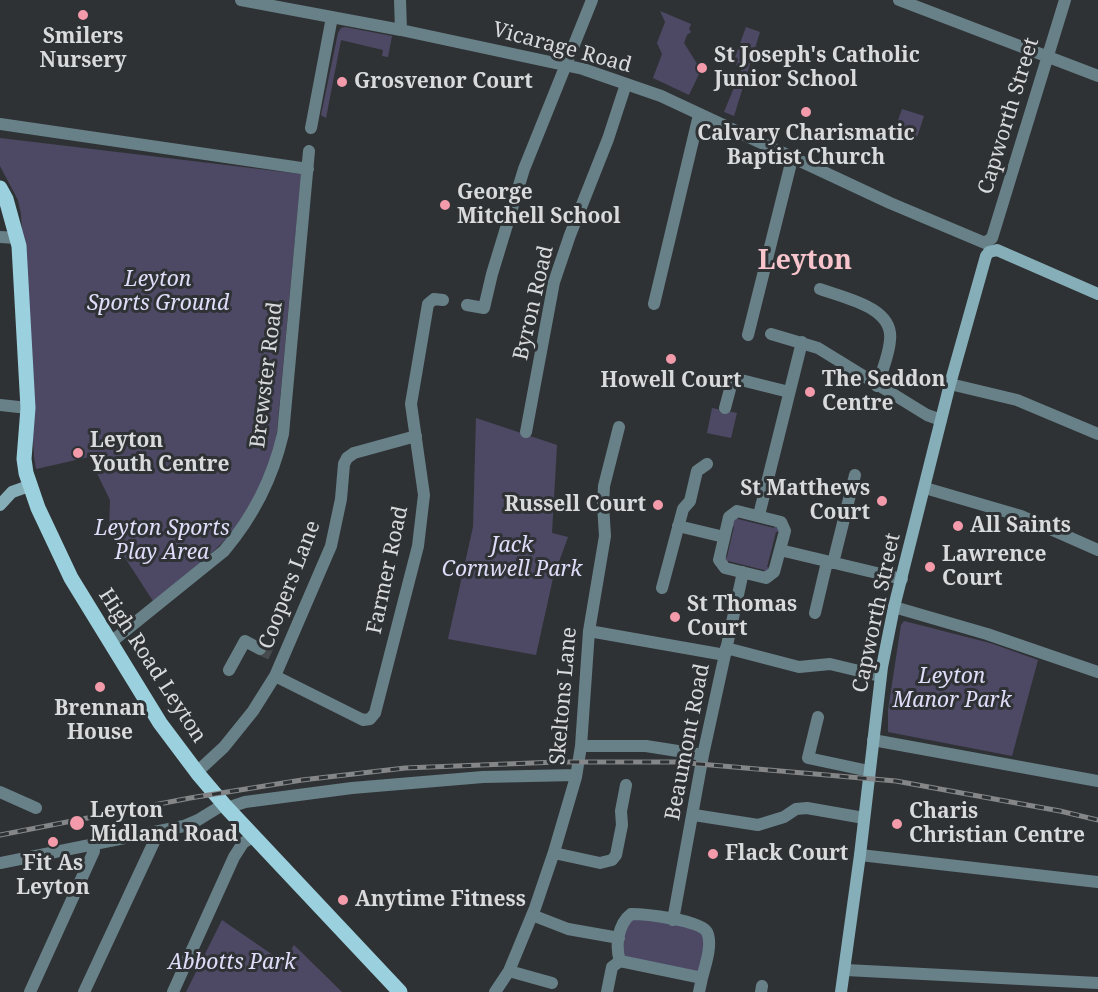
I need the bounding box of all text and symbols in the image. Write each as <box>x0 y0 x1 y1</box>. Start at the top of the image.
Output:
marker: Smilers Nursery <box>76 8 90 22</box>
street label: Vicarage Road <box>490 17 634 79</box>
place label: Smilers Nursery <box>40 24 126 74</box>
street label: Capworth Street <box>973 35 1045 197</box>
place label: St Joseph's Catholic Junior School <box>714 43 920 93</box>
marker: St Joseph's Catholic Junior School <box>695 61 709 75</box>
place label: Grosvenor Court <box>354 69 533 95</box>
marker: Grosvenor Court <box>335 75 349 89</box>
marker: Calvary Charismatic Baptist Church <box>799 105 813 119</box>
place label: Calvary Charismatic Baptist Church <box>697 121 915 171</box>
place label: George Mitchell School <box>457 180 621 230</box>
marker: George Mitchell School <box>438 198 452 212</box>
street label: Byron Road <box>509 243 559 363</box>
district label: Leyton <box>758 245 852 277</box>
park label: Leyton Sports Ground <box>87 267 229 317</box>
street label: Brewster Road <box>246 301 288 449</box>
marker: Howell Court <box>664 352 678 366</box>
place label: The Seddon Centre <box>822 367 946 417</box>
place label: Howell Court <box>601 368 741 394</box>
marker: The Seddon Centre <box>803 385 817 399</box>
place label: Leyton Youth Centre <box>90 428 230 478</box>
marker: Leyton Youth Centre <box>71 446 85 460</box>
place label: St Matthews Court <box>740 476 870 526</box>
place label: Russell Court <box>504 492 646 518</box>
marker: St Matthews Court <box>875 494 889 508</box>
marker: Russell Court <box>651 498 665 512</box>
street label: Farmer Road <box>362 504 414 636</box>
place label: All Saints <box>970 513 1071 539</box>
park label: Leyton Sports Play Area <box>94 516 230 566</box>
street label: Coopers Lane <box>254 517 326 653</box>
marker: All Saints <box>951 519 965 533</box>
street label: Capworth Street <box>848 531 906 695</box>
park label: Jack Cornwell Park <box>442 533 582 583</box>
place label: Lawrence Court <box>942 542 1046 592</box>
marker: Lawrence Court <box>923 560 937 574</box>
street label: High Road Leyton <box>93 584 211 748</box>
place label: St Thomas Court <box>687 592 797 642</box>
marker: St Thomas Court <box>668 610 682 624</box>
street label: Skeltons Lane <box>545 626 583 766</box>
street label: Beaumont Road <box>660 662 716 822</box>
park label: Leyton Manor Park <box>893 664 1011 714</box>
marker: Brennan House <box>93 680 107 694</box>
place label: Brennan House <box>54 696 146 746</box>
place label: Leyton Midland Road <box>90 798 238 848</box>
place label: Charis Christian Centre <box>909 799 1085 849</box>
marker: Leyton Midland Road <box>68 814 86 832</box>
marker: Charis Christian Centre <box>890 817 904 831</box>
marker: Fit As Leyton <box>46 835 60 849</box>
place label: Flack Court <box>725 841 848 867</box>
marker: Flack Court <box>706 847 720 861</box>
place label: Fit As Leyton <box>16 851 90 901</box>
place label: Anytime Fitness <box>355 887 526 913</box>
marker: Anytime Fitness <box>336 893 350 907</box>
park label: Abbotts Park <box>168 950 296 976</box>

